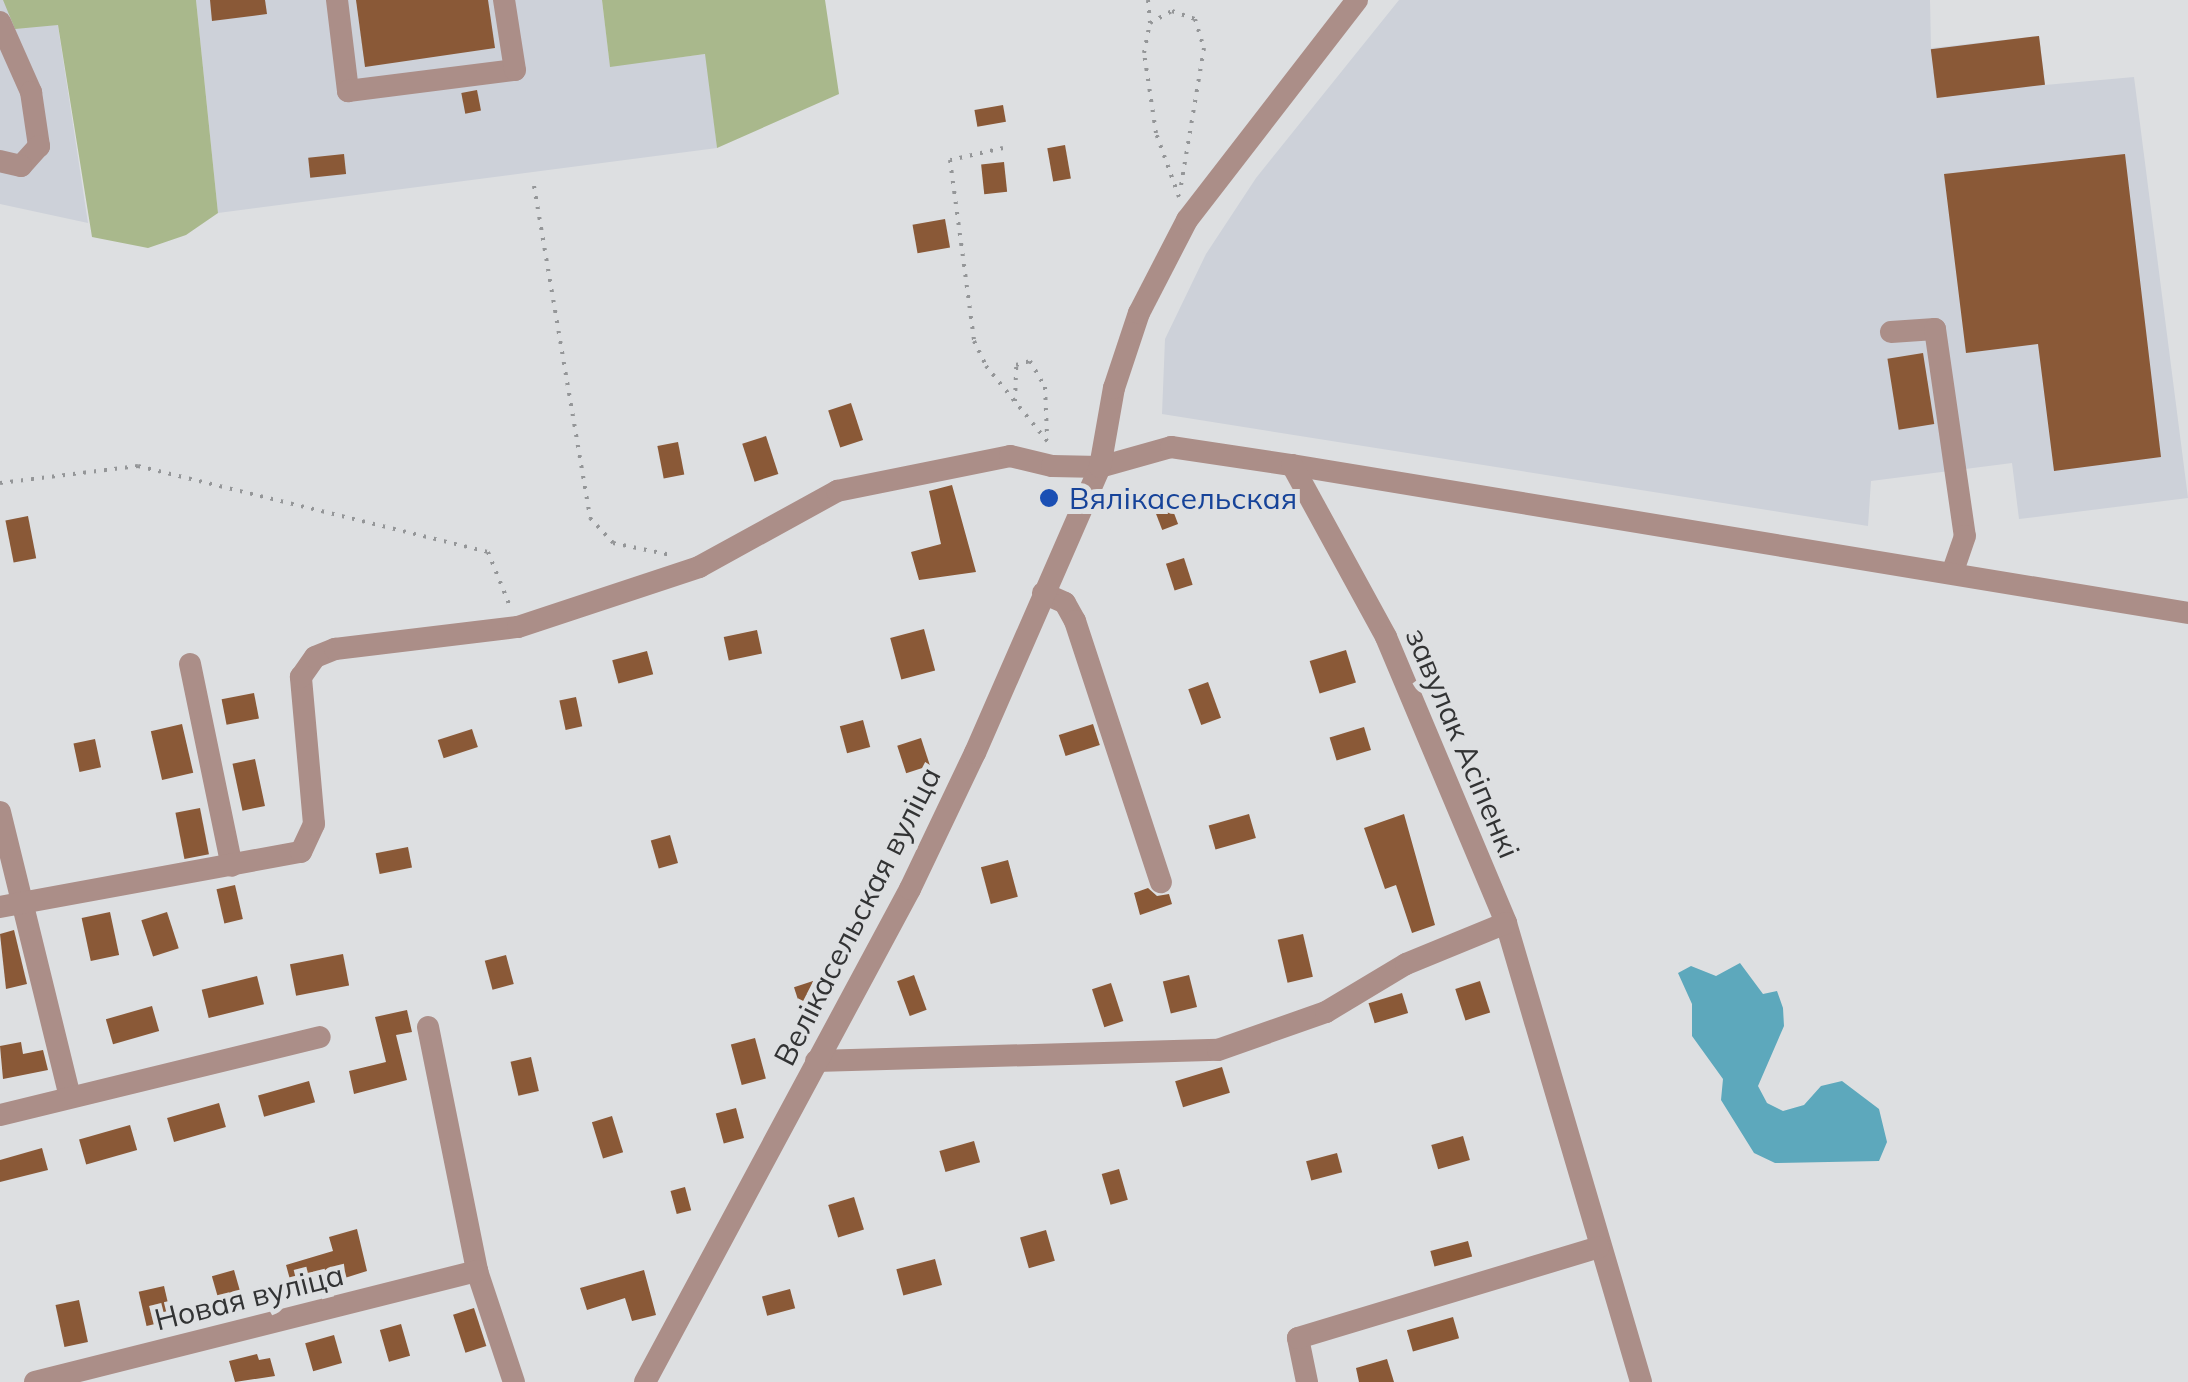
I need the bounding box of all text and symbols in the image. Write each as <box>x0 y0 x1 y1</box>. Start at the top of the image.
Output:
place label: Вялікасельская <box>1069 480 1297 516</box>
marker: Вялікасельская <box>1038 487 1060 509</box>
street label: завулак Асіпенкі <box>1398 623 1528 863</box>
street label: Велікасельская вуліца <box>766 761 948 1071</box>
street label: Новая вуліца <box>151 1256 347 1338</box>

